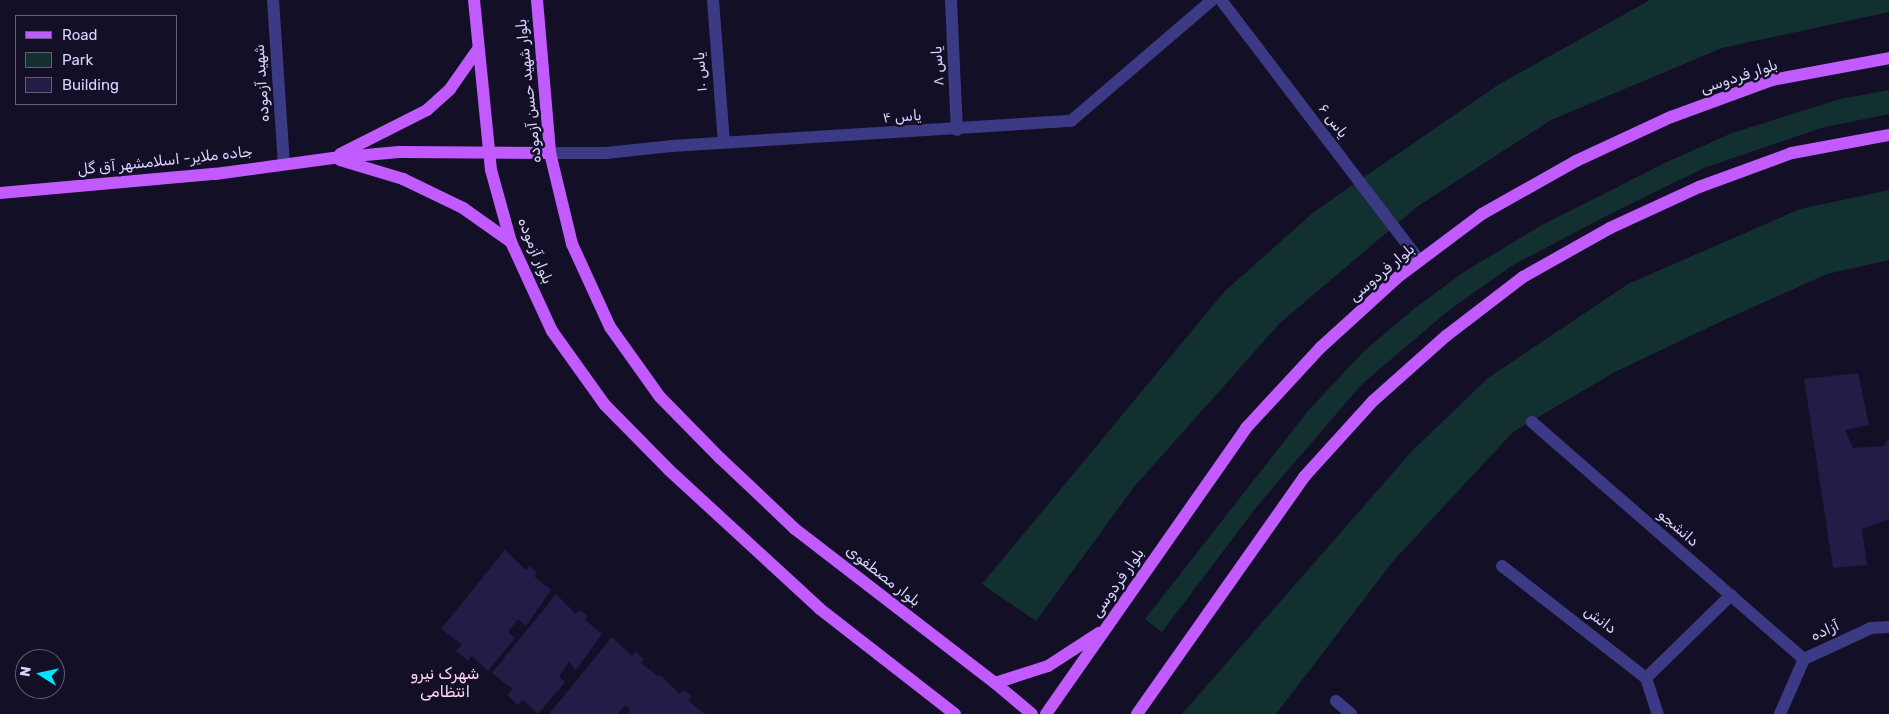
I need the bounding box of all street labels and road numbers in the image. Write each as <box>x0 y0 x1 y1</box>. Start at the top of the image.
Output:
street label: بلوار شهید حسن آزموده <box>512 18 546 164</box>
street label: شهید آزموده <box>250 43 274 123</box>
street label: یاس ۸ <box>928 46 948 86</box>
street label: یاس ۱۰ <box>691 52 711 92</box>
street label: بلوار فردوسی <box>1698 56 1780 98</box>
street label: یاس ۶ <box>1314 100 1352 142</box>
street label: یاس ۴ <box>882 107 922 127</box>
street label: جاده ملایر- اسلامشهر آق گل <box>77 143 253 179</box>
street label: بلوار آزموده <box>514 215 556 287</box>
street label: بلوار فردوسی <box>1345 240 1419 306</box>
street label: دانشجو <box>1654 505 1702 551</box>
street label: بلوار مصطفوی <box>842 541 924 611</box>
street label: بلوار فردوسی <box>1088 545 1148 621</box>
street label: دانش <box>1580 602 1620 638</box>
street label: آزاده <box>1808 617 1842 645</box>

